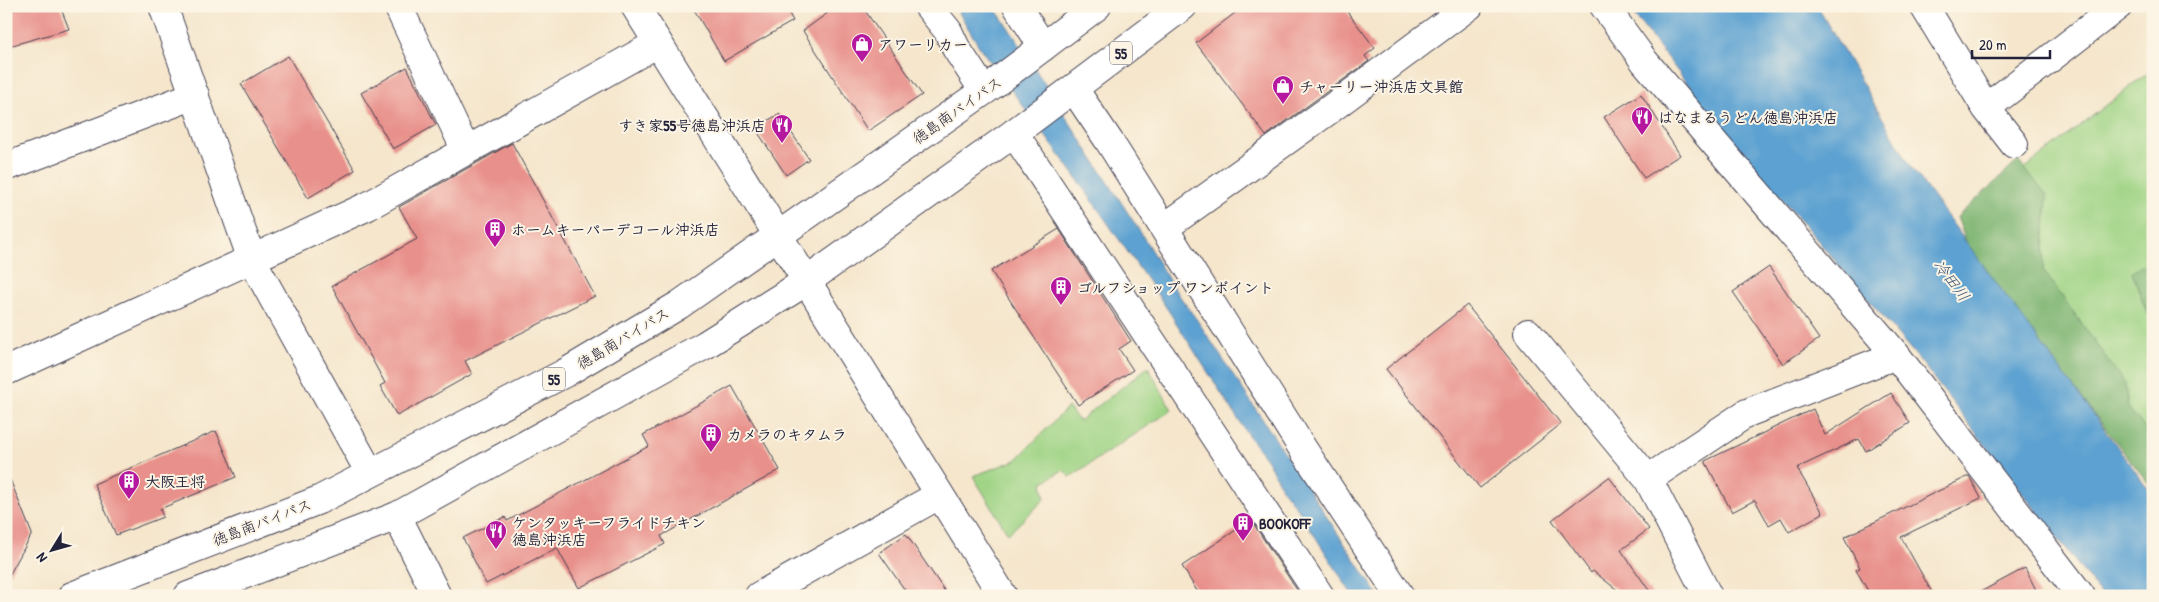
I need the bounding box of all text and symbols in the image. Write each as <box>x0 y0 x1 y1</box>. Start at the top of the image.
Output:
scale bar <box>1972 28 2049 60</box>
shop icon: アワーリカー <box>850 32 874 63</box>
place label: アワーリカー <box>878 34 968 55</box>
text: 20 m <box>1979 34 2006 55</box>
road number: 55 <box>1110 42 1132 64</box>
street label: 徳島南バイパス <box>908 71 1006 149</box>
shop icon: チャーリー沖浜店文具館 <box>1271 74 1295 105</box>
place label: チャーリー沖浜店文具館 <box>1299 76 1463 97</box>
restaurant icon: はなまるうどん徳島沖浜店 <box>1630 105 1654 136</box>
place label: はなまるうどん徳島沖浜店 <box>1658 107 1838 128</box>
restaurant icon: すき家55号徳島沖浜店 <box>770 113 794 144</box>
place label: すき家55号徳島沖浜店 <box>618 115 766 136</box>
building icon: ホームキーパーデコール沖浜店 <box>483 217 507 248</box>
place label: ホームキーパーデコール沖浜店 <box>511 219 720 240</box>
water label: 冷田川 <box>1929 254 1975 306</box>
building icon: ゴルフショップ ワンポイント <box>1049 275 1073 306</box>
place label: ゴルフショップ ワンポイント <box>1077 277 1274 298</box>
street label: 徳島南バイパス <box>573 302 673 374</box>
road number: 55 <box>543 368 565 390</box>
building icon: カメラのキタムラ <box>699 422 723 453</box>
place label: カメラのキタムラ <box>727 424 847 445</box>
building icon: 大阪王将 <box>117 469 141 500</box>
place label: 大阪王将 <box>145 471 205 492</box>
street label: 徳島南バイパス <box>209 493 315 551</box>
building icon: BOOKOFF <box>1231 511 1255 542</box>
place label: ケンタッキーフライドチキン 徳島沖浜店 <box>512 512 706 550</box>
place label: BOOKOFF <box>1259 513 1312 534</box>
restaurant icon: ケンタッキーフライドチキン 徳島沖浜店 <box>484 519 508 550</box>
north arrow <box>28 524 78 574</box>
text: N <box>31 549 51 567</box>

